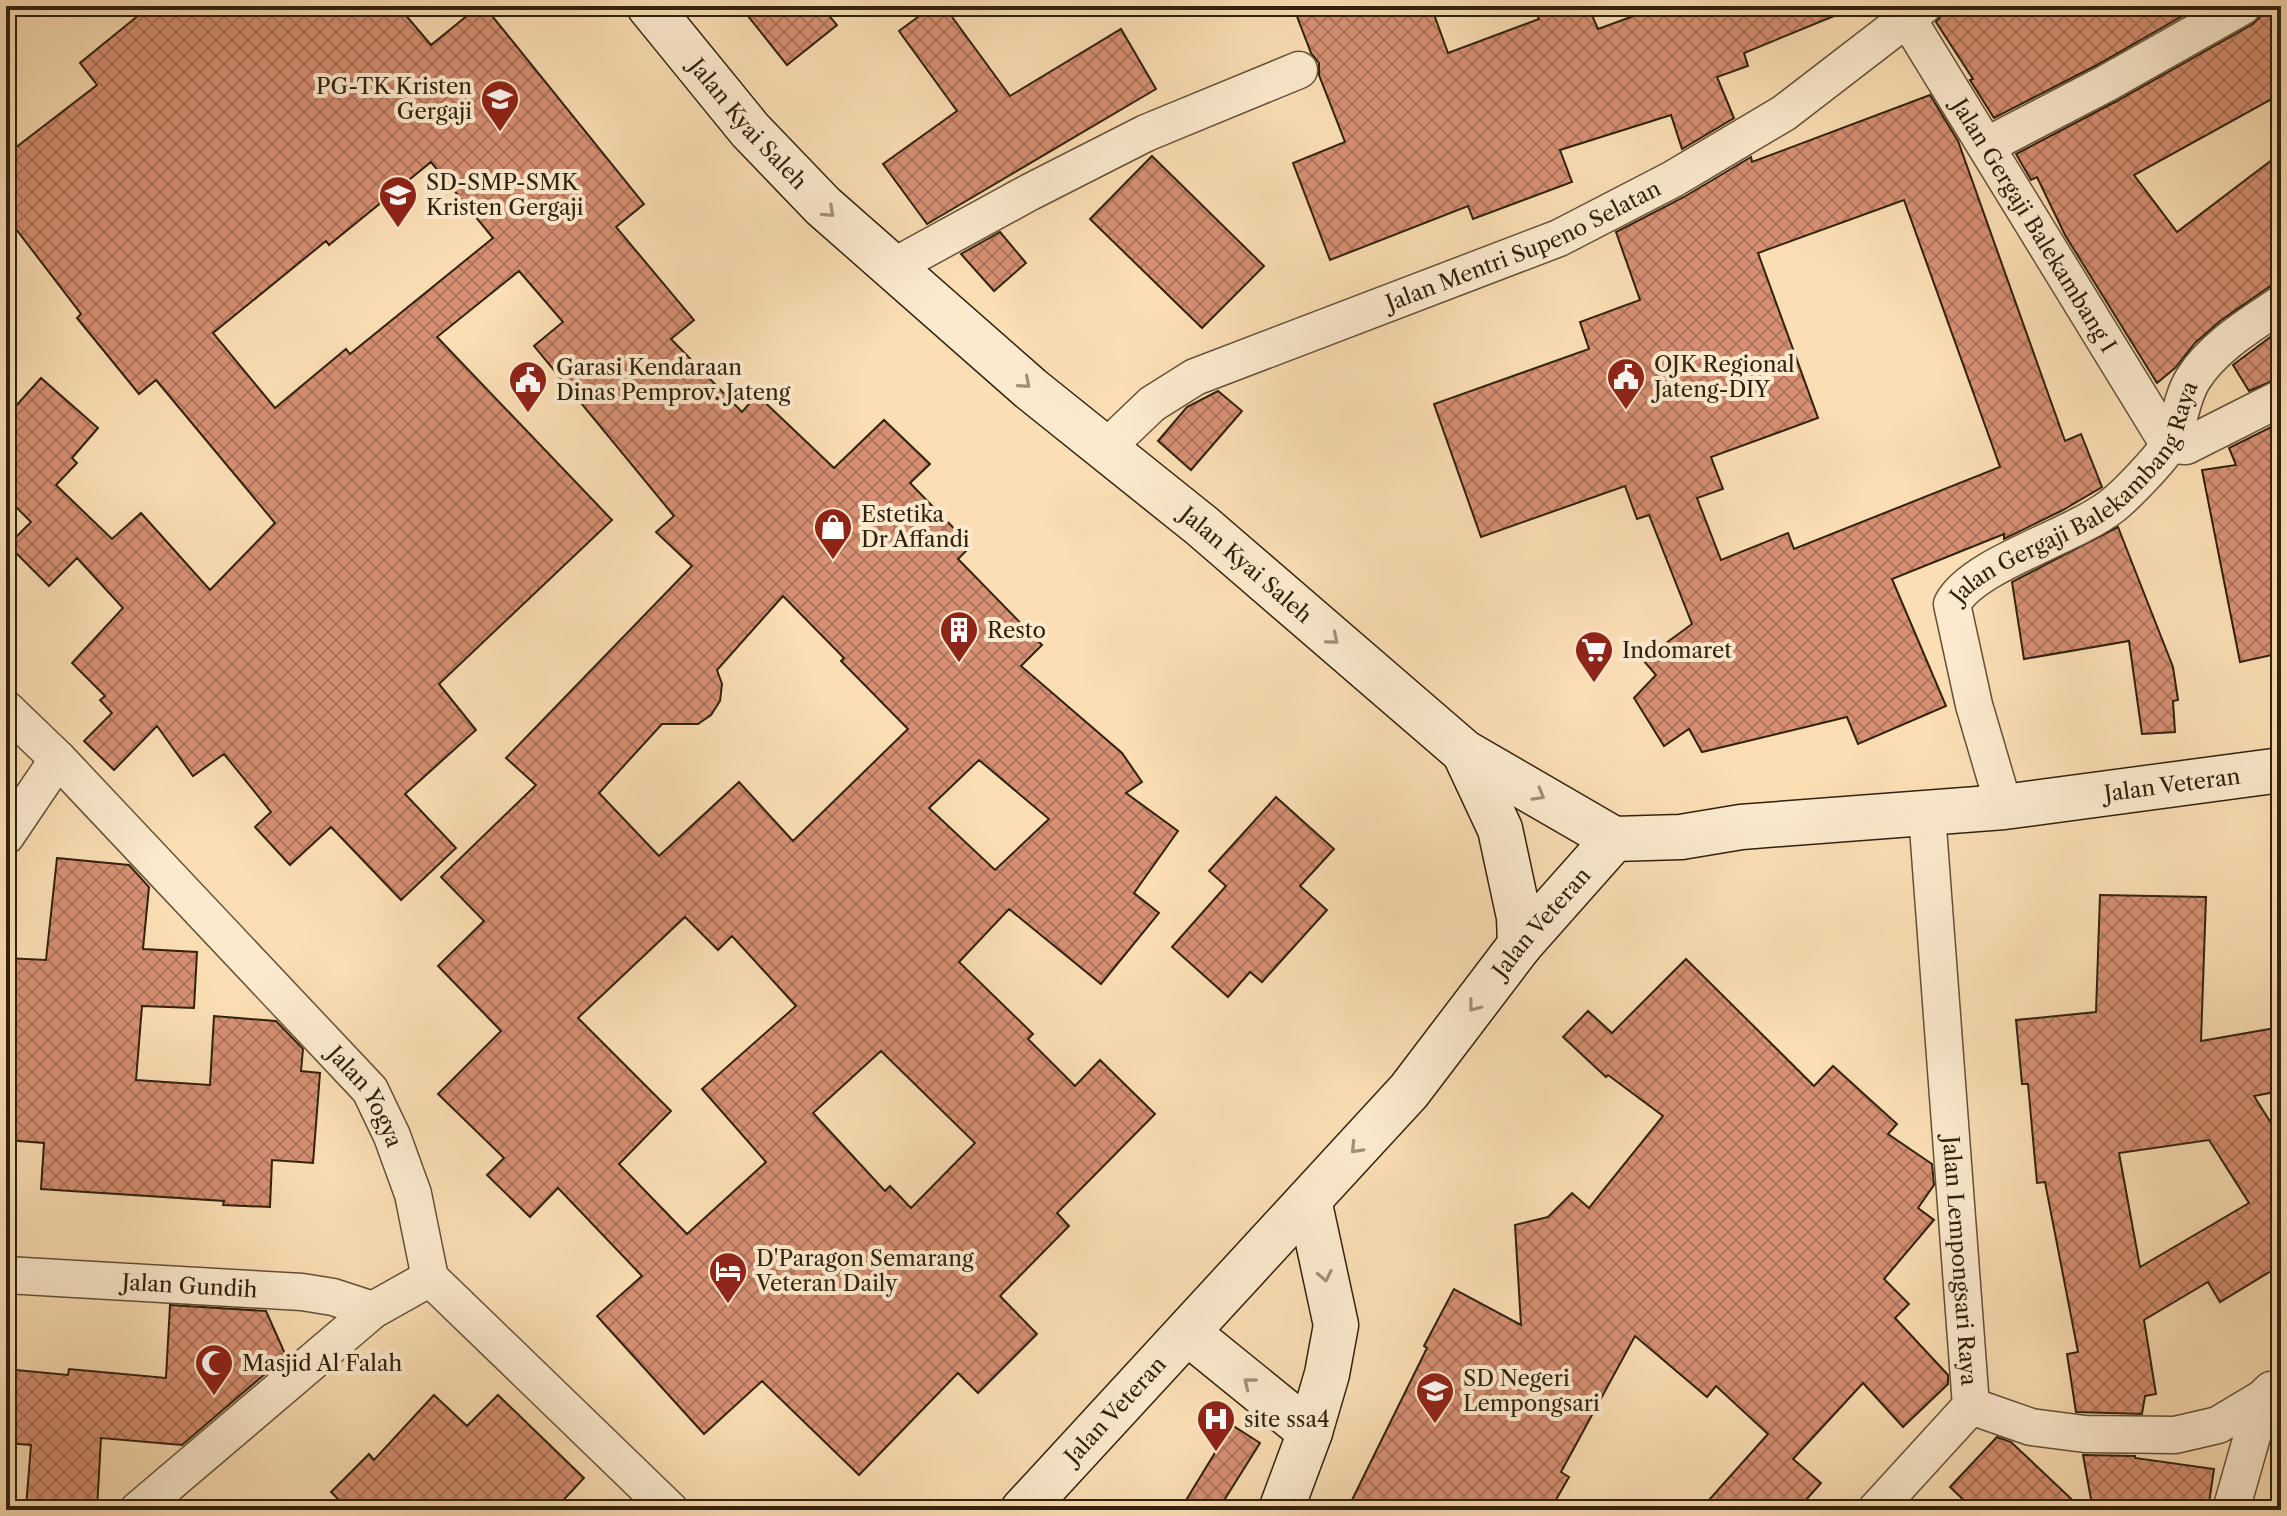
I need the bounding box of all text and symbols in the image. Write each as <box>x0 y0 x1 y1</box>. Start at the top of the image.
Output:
street label: Jalan Kyai Saleh <box>681 51 813 195</box>
place label: PG-TK Kristen Gergaji <box>316 73 472 125</box>
school or university icon: PG-TK Kristen Gergaji <box>479 78 521 133</box>
street label: Jalan Gergaji Balekambang I <box>1944 91 2122 358</box>
place label: SD-SMP-SMK Kristen Gergaji <box>426 169 584 221</box>
school or university icon: SD-SMP-SMK Kristen Gergaji <box>377 174 419 229</box>
street label: Jalan Mentri Supeno Selatan <box>1379 175 1665 318</box>
one-way arrow <box>820 202 835 216</box>
place label: OJK Regional Jateng-DIY <box>1651 351 1795 403</box>
place label: Garasi Kendaraan Dinas Pemprov. Jateng <box>556 354 791 406</box>
public building icon: OJK Regional Jateng-DIY <box>1605 356 1647 411</box>
public building icon: Garasi Kendaraan Dinas Pemprov. Jateng <box>507 359 549 414</box>
one-way arrow <box>1015 373 1030 388</box>
street label: Jalan Gergaji Balekambang Raya <box>1942 376 2204 611</box>
street label: Jalan Kyai Saleh <box>1172 499 1318 629</box>
place label: Estetika Dr Affandi <box>861 501 970 553</box>
shop icon: Estetika Dr Affandi <box>812 506 854 561</box>
building icon: Resto <box>938 609 980 664</box>
place label: Resto <box>987 617 1046 644</box>
one-way arrow <box>1323 629 1338 643</box>
supermarket icon: Indomaret <box>1573 629 1615 684</box>
place label: Indomaret <box>1622 637 1732 664</box>
street label: Jalan Veteran <box>2100 763 2242 808</box>
one-way arrow <box>1530 785 1545 801</box>
street label: Jalan Veteran <box>1485 862 1597 986</box>
one-way arrow <box>1469 997 1483 1012</box>
street label: Jalan Yogya <box>319 1038 408 1151</box>
street label: Jalan Lempongsari Raya <box>1937 1132 1982 1387</box>
one-way arrow <box>1351 1139 1366 1153</box>
place label: D'Paragon Semarang Veteran Daily <box>755 1245 974 1297</box>
hotel icon: D'Paragon Semarang Veteran Daily <box>707 1250 749 1305</box>
one-way arrow <box>1316 1268 1333 1282</box>
street label: Jalan Gundih <box>118 1269 258 1303</box>
mosque icon: Masjid Al Falah <box>193 1342 235 1397</box>
place label: Masjid Al Falah <box>242 1350 402 1377</box>
street label: Jalan Veteran <box>1057 1351 1172 1472</box>
place label: SD Negeri Lempongsari <box>1463 1365 1600 1417</box>
school or university icon: SD Negeri Lempongsari <box>1414 1370 1456 1425</box>
one-way arrow <box>1244 1378 1259 1392</box>
hospital icon: site ssa4 <box>1195 1398 1237 1453</box>
place label: site ssa4 <box>1244 1406 1330 1433</box>

